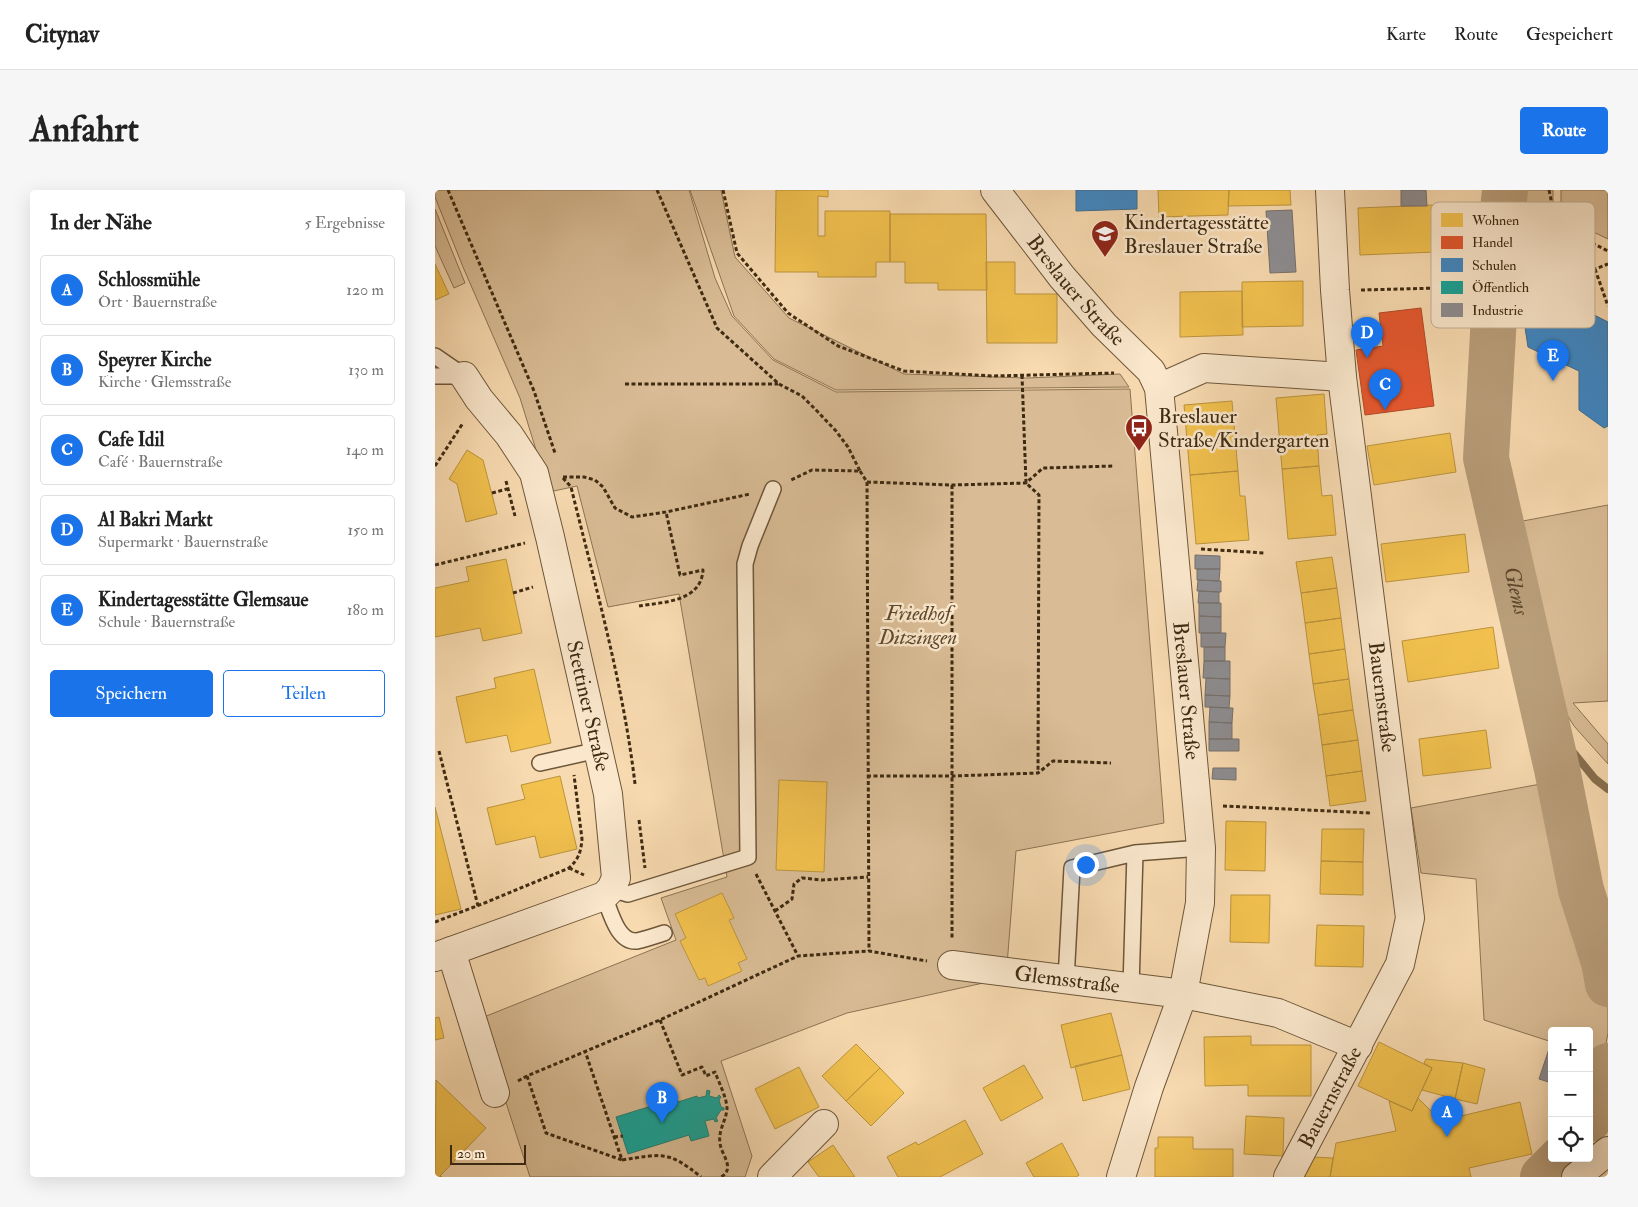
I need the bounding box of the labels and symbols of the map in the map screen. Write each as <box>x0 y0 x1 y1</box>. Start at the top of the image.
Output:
legend <box>1431 202 1595 328</box>
place label: Kindertagesstätte Breslauer Straße <box>1124 209 1269 260</box>
text: Wohnen <box>1471 212 1519 229</box>
school or university icon: Kindertagesstätte Breslauer Straße <box>1090 219 1120 258</box>
street label: Breslauer Straße <box>1021 229 1131 352</box>
text: Handel <box>1472 234 1513 251</box>
text: Schulen <box>1472 257 1517 274</box>
text: Öffentlich <box>1472 279 1530 296</box>
text: Industrie <box>1472 302 1523 319</box>
pin: D <box>1351 317 1383 358</box>
pin: E <box>1537 340 1569 381</box>
pin: C <box>1369 369 1401 410</box>
place label: Breslauer Straße/Kindergarten <box>1158 403 1330 454</box>
bus stop icon: Breslauer Straße/Kindergarten <box>1124 413 1154 452</box>
water label: Glems <box>1497 564 1536 619</box>
park label: Friedhof Ditzingen <box>878 600 957 651</box>
street label: Breslauer Straße <box>1167 620 1206 761</box>
street label: Stettiner Straße <box>560 638 616 774</box>
street label: Bauernstraße <box>1362 640 1402 754</box>
your location <box>1073 852 1099 878</box>
street label: Glemsstraße <box>1013 959 1122 999</box>
street label: Bauernstraße <box>1292 1042 1368 1153</box>
pin: B <box>646 1082 678 1123</box>
pin: A <box>1431 1096 1463 1137</box>
scale bar <box>450 1142 526 1165</box>

